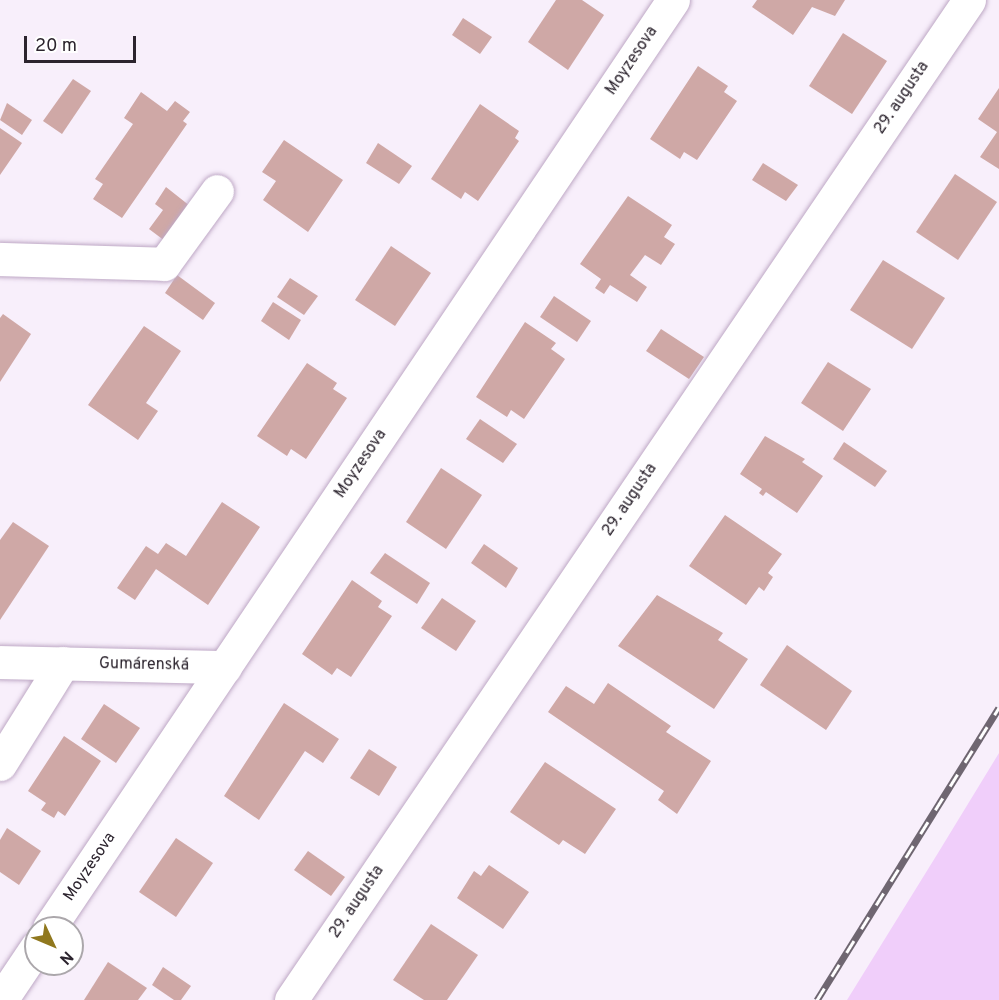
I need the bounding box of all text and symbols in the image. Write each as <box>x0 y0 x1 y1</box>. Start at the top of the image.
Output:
street label: Moyzesova <box>602 23 662 99</box>
scale bar <box>27 24 140 62</box>
text: 20 m <box>35 35 77 58</box>
street label: 29. augusta <box>871 58 933 138</box>
street label: Moyzesova <box>331 426 391 502</box>
street label: 29. augusta <box>599 460 661 540</box>
street label: Gumárenská <box>99 655 189 675</box>
street label: Moyzesova <box>60 829 120 905</box>
street label: 29. augusta <box>326 862 388 942</box>
north arrow <box>24 916 84 976</box>
text: N <box>54 946 77 968</box>

